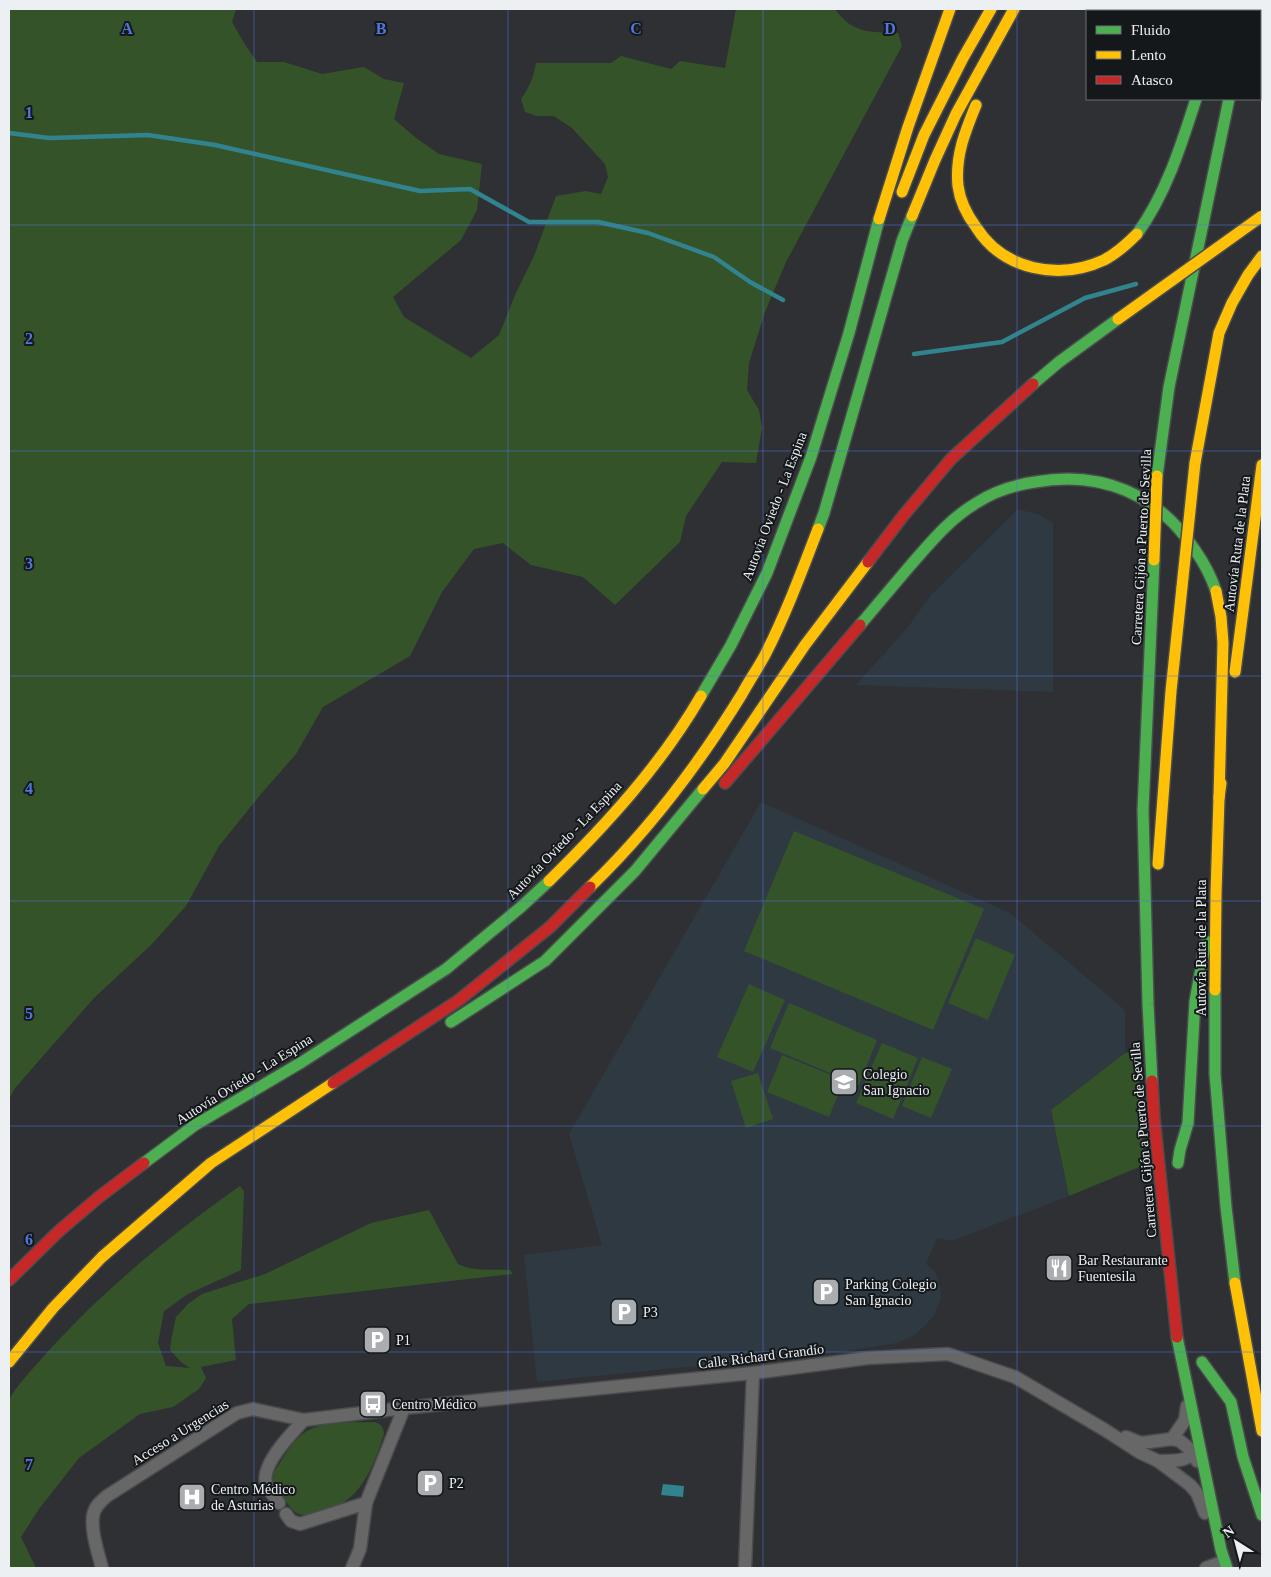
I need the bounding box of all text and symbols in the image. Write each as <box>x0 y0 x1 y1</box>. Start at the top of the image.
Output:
legend <box>1086 10 1261 100</box>
text: A <box>121 20 133 37</box>
text: B <box>376 20 387 37</box>
text: C <box>630 20 642 37</box>
text: D <box>884 20 896 37</box>
text: Fluido <box>1131 22 1170 38</box>
text: Lento <box>1131 47 1166 63</box>
text: Atasco <box>1131 72 1173 88</box>
text: 1 <box>25 104 33 121</box>
text: 2 <box>25 330 33 347</box>
street label: Autovía Oviedo - La Espina <box>739 429 810 583</box>
street label: Carretera Gijón a Puerto de Sevilla <box>1129 448 1154 645</box>
street label: Autovía Ruta de la Plata <box>1222 474 1253 613</box>
text: 3 <box>25 555 33 572</box>
street label: Autovía Oviedo - La Espina <box>504 778 625 902</box>
text: 4 <box>25 780 33 797</box>
street label: Autovía Ruta de la Plata <box>1194 879 1209 1016</box>
text: 5 <box>25 1005 33 1022</box>
street label: Autovía Oviedo - La Espina <box>173 1031 316 1128</box>
street label: Carretera Gijón a Puerto de Sevilla <box>1127 1041 1160 1238</box>
school or university icon: Colegio San Ignacio <box>829 1067 859 1097</box>
place label: Colegio San Ignacio <box>863 1067 929 1098</box>
text: 6 <box>25 1231 33 1248</box>
restaurant icon: Bar Restaurante Fuentesila <box>1044 1253 1074 1283</box>
place label: Bar Restaurante Fuentesila <box>1078 1253 1168 1284</box>
parking icon: Parking Colegio San Ignacio <box>811 1277 841 1307</box>
place label: Parking Colegio San Ignacio <box>845 1277 936 1308</box>
parking icon: P3 <box>609 1297 639 1327</box>
place label: P3 <box>643 1305 658 1320</box>
parking icon: P1 <box>362 1325 392 1355</box>
place label: P1 <box>396 1333 411 1348</box>
street label: Calle Richard Grandío <box>697 1341 825 1372</box>
bus stop icon: Centro Médico <box>358 1389 388 1419</box>
street label: Acceso a Urgencias <box>129 1397 231 1468</box>
place label: Centro Médico <box>392 1397 476 1412</box>
text: 7 <box>25 1456 33 1473</box>
parking icon: P2 <box>415 1468 445 1498</box>
place label: P2 <box>449 1476 464 1491</box>
hospital icon: Centro Médico de Asturias <box>177 1482 207 1512</box>
place label: Centro Médico de Asturias <box>211 1482 295 1513</box>
north arrow <box>1211 1517 1261 1567</box>
text: N <box>1220 1523 1237 1541</box>

